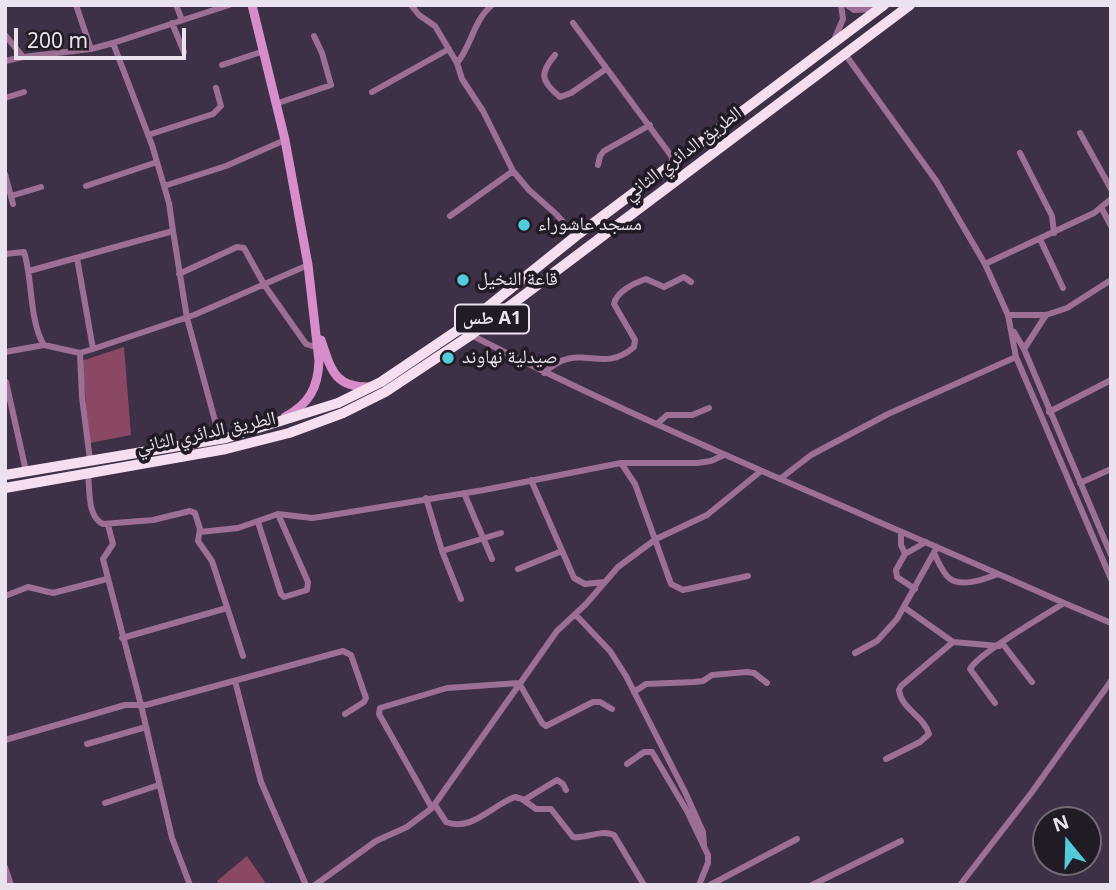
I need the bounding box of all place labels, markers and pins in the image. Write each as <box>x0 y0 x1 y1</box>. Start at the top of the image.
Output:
place label: مسجد عاشوراء <box>538 214 642 236</box>
marker: مسجد عاشوراء <box>516 217 532 233</box>
place label: قاعة النخيل <box>477 269 558 291</box>
marker: قاعة النخيل <box>455 272 471 288</box>
place label: صيدلية نهاوند <box>462 347 558 369</box>
marker: صيدلية نهاوند <box>440 350 456 366</box>

